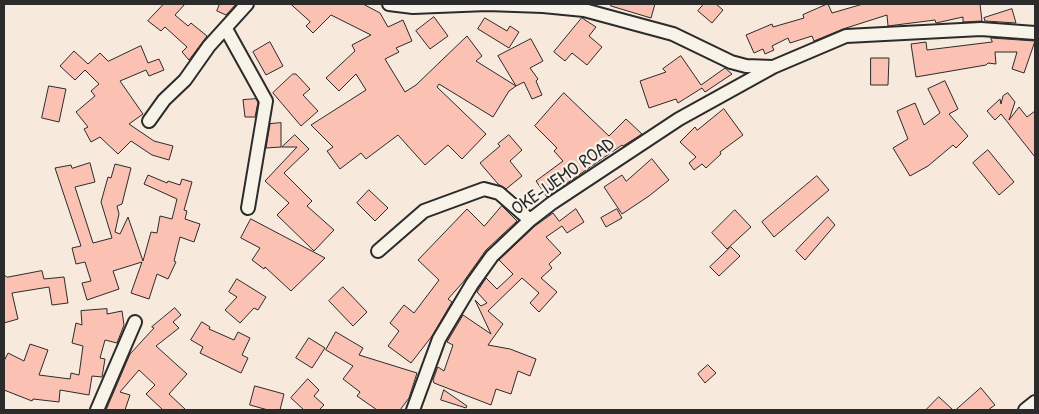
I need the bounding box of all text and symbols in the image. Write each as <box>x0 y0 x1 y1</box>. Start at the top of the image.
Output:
street label: OKE-IJEMO ROAD <box>507 133 619 221</box>

